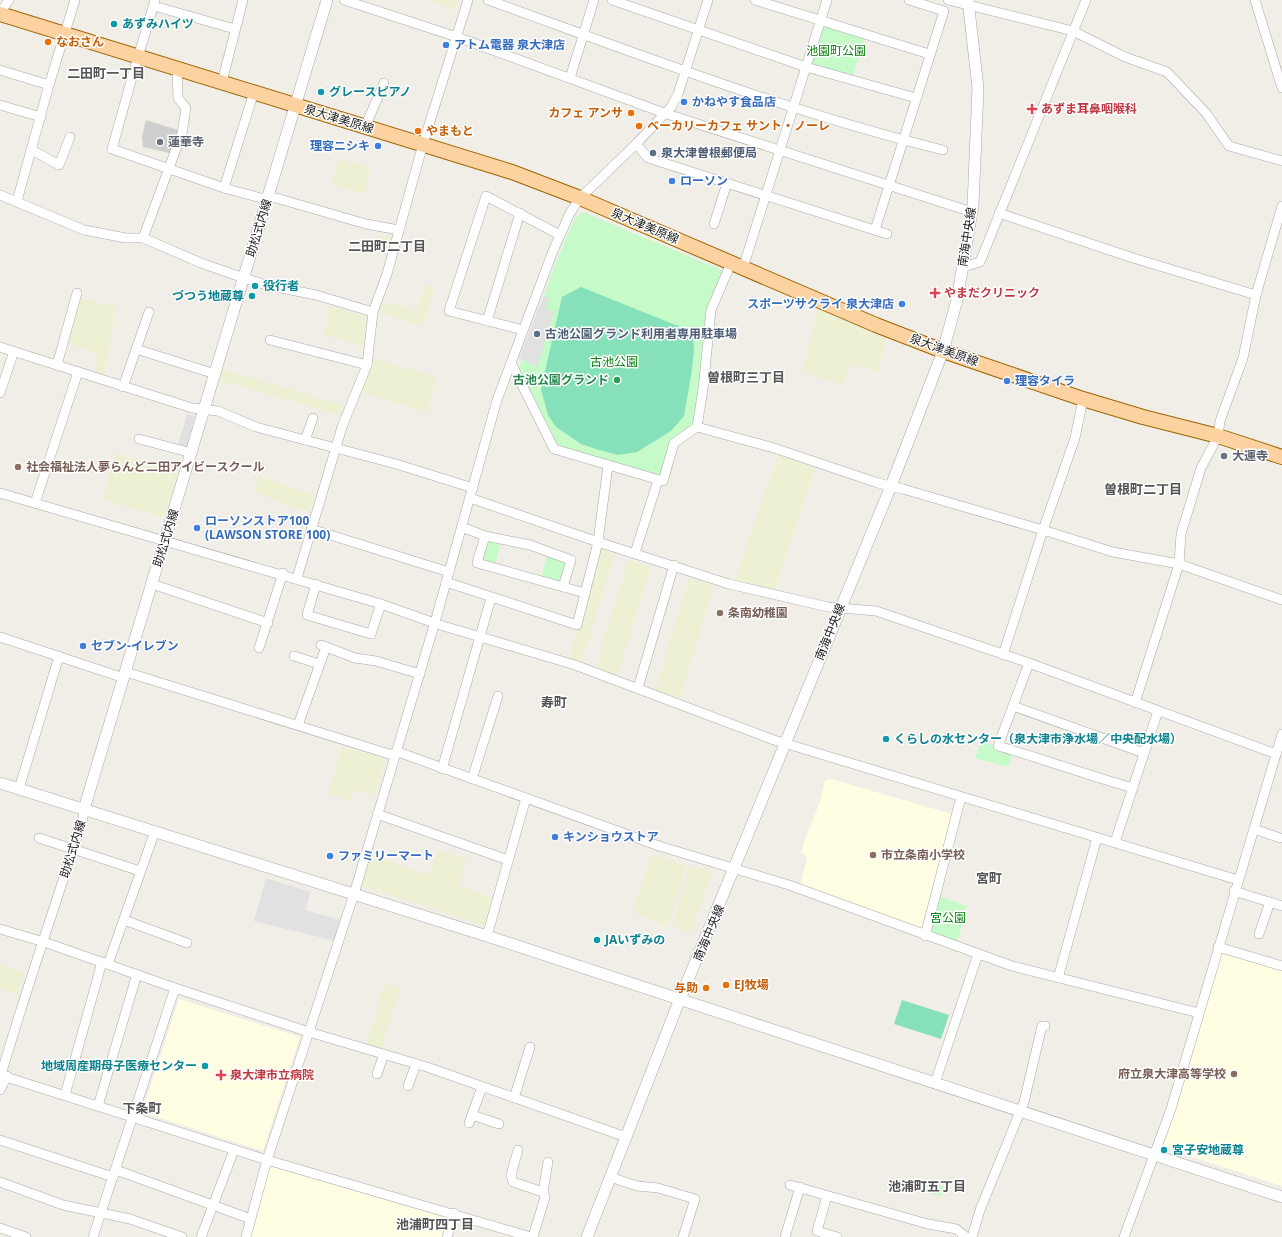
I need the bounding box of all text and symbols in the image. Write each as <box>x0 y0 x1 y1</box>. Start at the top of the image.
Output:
place label: あずみハイツ <box>122 15 194 32</box>
marker: あずみハイツ <box>109 19 119 29</box>
place label: なおさん <box>56 33 104 50</box>
place label: アトム電器 泉大津店 <box>454 36 565 53</box>
marker: なおさん <box>43 37 53 47</box>
marker: アトム電器 泉大津店 <box>441 40 451 50</box>
park label: 池園町公園 <box>806 42 866 59</box>
district label: 二田町一丁目 <box>67 64 145 82</box>
place label: グレースピアノ <box>329 83 411 100</box>
marker: グレースピアノ <box>316 87 326 97</box>
place label: かねやす食品店 <box>692 93 776 110</box>
marker: かねやす食品店 <box>679 97 689 107</box>
street label: 泉大津美原線 <box>302 100 376 137</box>
place label: あずま耳鼻咽喉科 <box>1041 100 1137 117</box>
marker: あずま耳鼻咽喉科 <box>1026 103 1038 115</box>
place label: カフェ アンサ <box>548 104 623 121</box>
marker: カフェ アンサ <box>626 108 636 118</box>
place label: ベーカリーカフェ サント・ノーレ <box>647 117 830 134</box>
marker: ベーカリーカフェ サント・ノーレ <box>634 121 644 131</box>
place label: やまもと <box>426 122 474 139</box>
marker: やまもと <box>413 126 423 136</box>
place label: 蓮華寺 <box>168 133 204 150</box>
marker: 蓮華寺 <box>155 137 165 147</box>
place label: 理容ニシキ <box>310 137 370 154</box>
marker: 理容ニシキ <box>373 141 383 151</box>
place label: 泉大津曽根郵便局 <box>661 144 757 161</box>
marker: 泉大津曽根郵便局 <box>648 148 658 158</box>
place label: ローソン <box>680 172 728 189</box>
marker: ローソン <box>667 176 677 186</box>
street label: 助松式内線 <box>242 197 275 259</box>
street label: 泉大津美原線 <box>609 204 682 247</box>
street label: 南海中央線 <box>953 206 980 268</box>
district label: 二田町二丁目 <box>348 237 426 255</box>
place label: 役行者 <box>263 277 299 294</box>
marker: 役行者 <box>250 281 260 291</box>
place label: やまだクリニック <box>944 284 1040 301</box>
place label: づつう地蔵尊 <box>172 287 244 304</box>
marker: やまだクリニック <box>929 287 941 299</box>
marker: づつう地蔵尊 <box>247 291 257 301</box>
place label: スポーツサクライ 泉大津店 <box>747 295 894 312</box>
marker: スポーツサクライ 泉大津店 <box>897 299 907 309</box>
place label: 古池公園グランド利用者専用駐車場 <box>545 325 737 342</box>
marker: 古池公園グランド利用者専用駐車場 <box>532 329 542 339</box>
street label: 泉大津美原線 <box>907 329 981 370</box>
park label: 古池公園 <box>590 353 638 370</box>
district label: 曽根町三丁目 <box>707 368 785 386</box>
place label: 古池公園グランド <box>513 371 609 388</box>
place label: 理容タイラ <box>1015 372 1075 389</box>
marker: 古池公園グランド <box>612 375 622 385</box>
marker: 理容タイラ <box>1002 376 1012 386</box>
place label: 大運寺 <box>1232 447 1268 464</box>
marker: 大運寺 <box>1219 451 1229 461</box>
place label: 社会福祉法人夢らんど二田アイビースクール <box>26 458 264 475</box>
marker: 社会福祉法人夢らんど二田アイビースクール <box>13 462 23 472</box>
district label: 曽根町二丁目 <box>1104 480 1182 498</box>
street label: 助松式内線 <box>149 507 182 569</box>
place label: ローソンストア100 (LAWSON STORE 100) <box>205 512 330 543</box>
marker: ローソンストア100 (LAWSON STORE 100) <box>192 523 202 533</box>
street label: 南海中央線 <box>810 601 849 663</box>
place label: 条南幼稚園 <box>728 604 788 621</box>
marker: 条南幼稚園 <box>715 608 725 618</box>
place label: セブン-イレブン <box>91 637 179 654</box>
marker: セブン-イレブン <box>78 641 88 651</box>
district label: 寿町 <box>541 693 567 711</box>
place label: くらしの水センター（泉大津市浄水場／中央配水場） <box>894 730 1182 747</box>
marker: くらしの水センター（泉大津市浄水場／中央配水場） <box>881 734 891 744</box>
street label: 助松式内線 <box>56 818 89 880</box>
place label: キンショウストア <box>563 828 659 845</box>
marker: キンショウストア <box>550 832 560 842</box>
place label: 市立条南小学校 <box>881 846 965 863</box>
place label: ファミリーマート <box>338 847 434 864</box>
marker: 市立条南小学校 <box>868 850 878 860</box>
marker: ファミリーマート <box>325 851 335 861</box>
district label: 宮町 <box>976 869 1002 887</box>
street label: 南海中央線 <box>689 902 728 964</box>
park label: 宮公園 <box>930 909 966 926</box>
place label: JAいずみの <box>604 931 665 948</box>
marker: JAいずみの <box>592 935 602 945</box>
place label: EJ牧場 <box>734 976 769 993</box>
place label: 与助 <box>674 979 698 996</box>
marker: EJ牧場 <box>721 980 731 990</box>
marker: 与助 <box>701 983 711 993</box>
place label: 地域周産期母子医療センター <box>41 1057 197 1074</box>
marker: 地域周産期母子医療センター <box>200 1061 210 1071</box>
place label: 府立泉大津高等学校 <box>1118 1065 1226 1082</box>
place label: 泉大津市立病院 <box>230 1066 314 1083</box>
marker: 泉大津市立病院 <box>215 1069 227 1081</box>
marker: 府立泉大津高等学校 <box>1229 1069 1239 1079</box>
district label: 下条町 <box>122 1099 162 1117</box>
place label: 宮子安地蔵尊 <box>1172 1141 1244 1158</box>
marker: 宮子安地蔵尊 <box>1159 1145 1169 1155</box>
district label: 池浦町五丁目 <box>888 1177 966 1195</box>
district label: 池浦町四丁目 <box>396 1215 474 1233</box>

